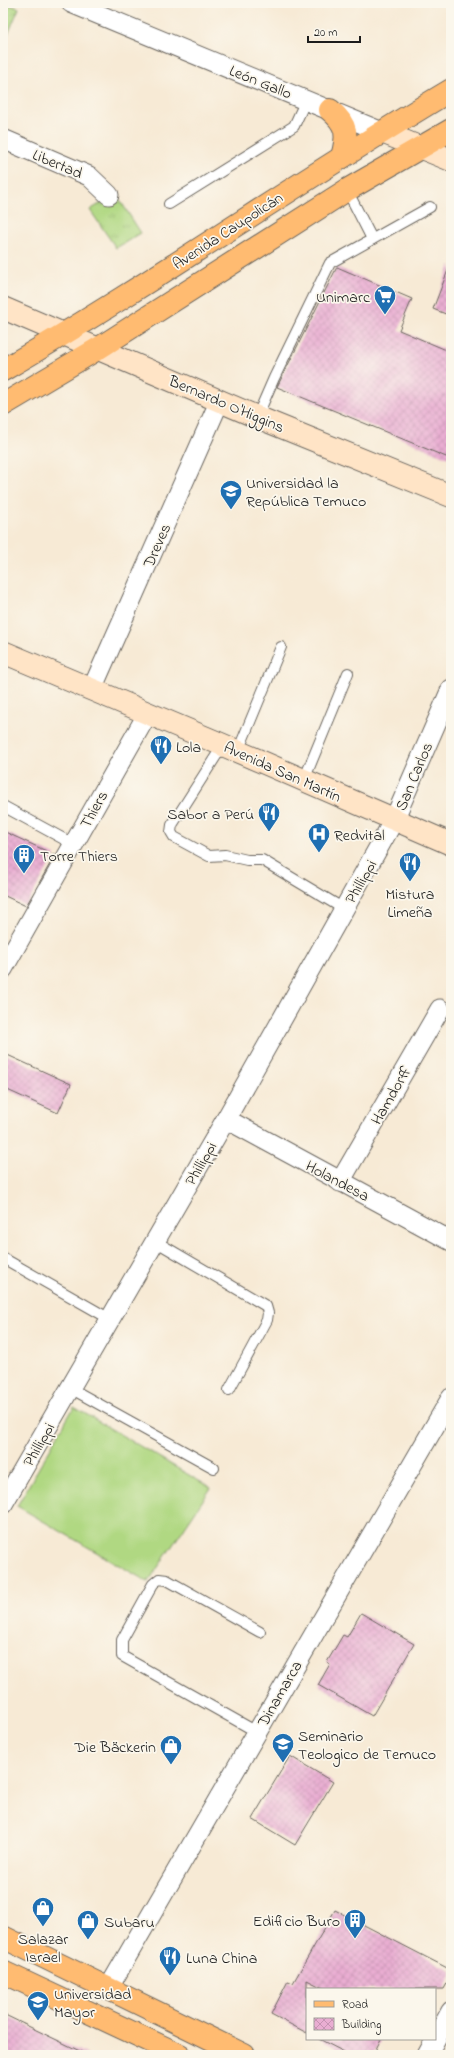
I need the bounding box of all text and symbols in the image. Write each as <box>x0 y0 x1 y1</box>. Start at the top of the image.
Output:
scale bar <box>308 18 360 44</box>
text: 20 m <box>314 24 337 42</box>
street label: León Gallo <box>225 59 295 106</box>
street label: Libertad <box>28 144 86 186</box>
street label: Avenida Caupolicán <box>168 187 288 277</box>
supermarket icon: Unimarc <box>372 283 398 316</box>
place label: Unimarc <box>316 286 371 310</box>
street label: Bernardo O'Higgins <box>164 369 288 440</box>
place label: Universidad la República Temuco <box>246 472 366 514</box>
school or university icon: Universidad la República Temuco <box>218 478 244 511</box>
street label: Dreves <box>137 520 178 573</box>
restaurant icon: Lola <box>148 733 174 766</box>
place label: Lola <box>176 736 201 760</box>
street label: Avenida San Martín <box>220 736 345 810</box>
street label: San Carlos <box>390 739 440 815</box>
street label: Thiers <box>75 787 115 833</box>
restaurant icon: Sabor a Perú <box>256 800 282 833</box>
place label: Sabor a Perú <box>167 803 254 827</box>
hospital icon: Redvital <box>306 821 332 854</box>
place label: Redvital <box>334 824 385 848</box>
building icon: Torre Thiers <box>11 842 37 875</box>
place label: Torre Thiers <box>40 845 118 869</box>
restaurant icon: Mistura Limeña <box>397 850 423 883</box>
street label: Phillippi <box>340 855 384 908</box>
place label: Mistura Limeña <box>386 883 434 925</box>
street label: Hamdorff <box>365 1062 418 1130</box>
street label: Phillippi <box>180 1137 224 1190</box>
street label: Holandesa <box>301 1155 373 1209</box>
street label: Phillippi <box>18 1418 62 1471</box>
street label: Dinamarca <box>252 1656 309 1732</box>
place label: Seminario Teologico de Temuco <box>298 1725 436 1767</box>
school or university icon: Seminario Teologico de Temuco <box>270 1731 296 1764</box>
shop icon: Die Bäckerin <box>158 1733 184 1766</box>
place label: Die Bäckerin <box>73 1736 156 1760</box>
shop icon: Salazar Israel <box>30 1895 56 1928</box>
building icon: Edificio Buro <box>342 1907 368 1940</box>
shop icon: Subaru <box>75 1908 101 1941</box>
place label: Edificio Buro <box>253 1910 340 1934</box>
place label: Subaru <box>104 1911 155 1935</box>
place label: Salazar Israel <box>18 1928 68 1970</box>
restaurant icon: Luna China <box>157 1944 183 1977</box>
place label: Luna China <box>186 1947 257 1971</box>
place label: Universidad Mayor <box>54 1983 131 2025</box>
legend <box>306 1988 436 2040</box>
school or university icon: Universidad Mayor <box>25 1989 51 2022</box>
text: Road <box>342 1996 368 2014</box>
text: Building <box>341 2016 381 2035</box>

